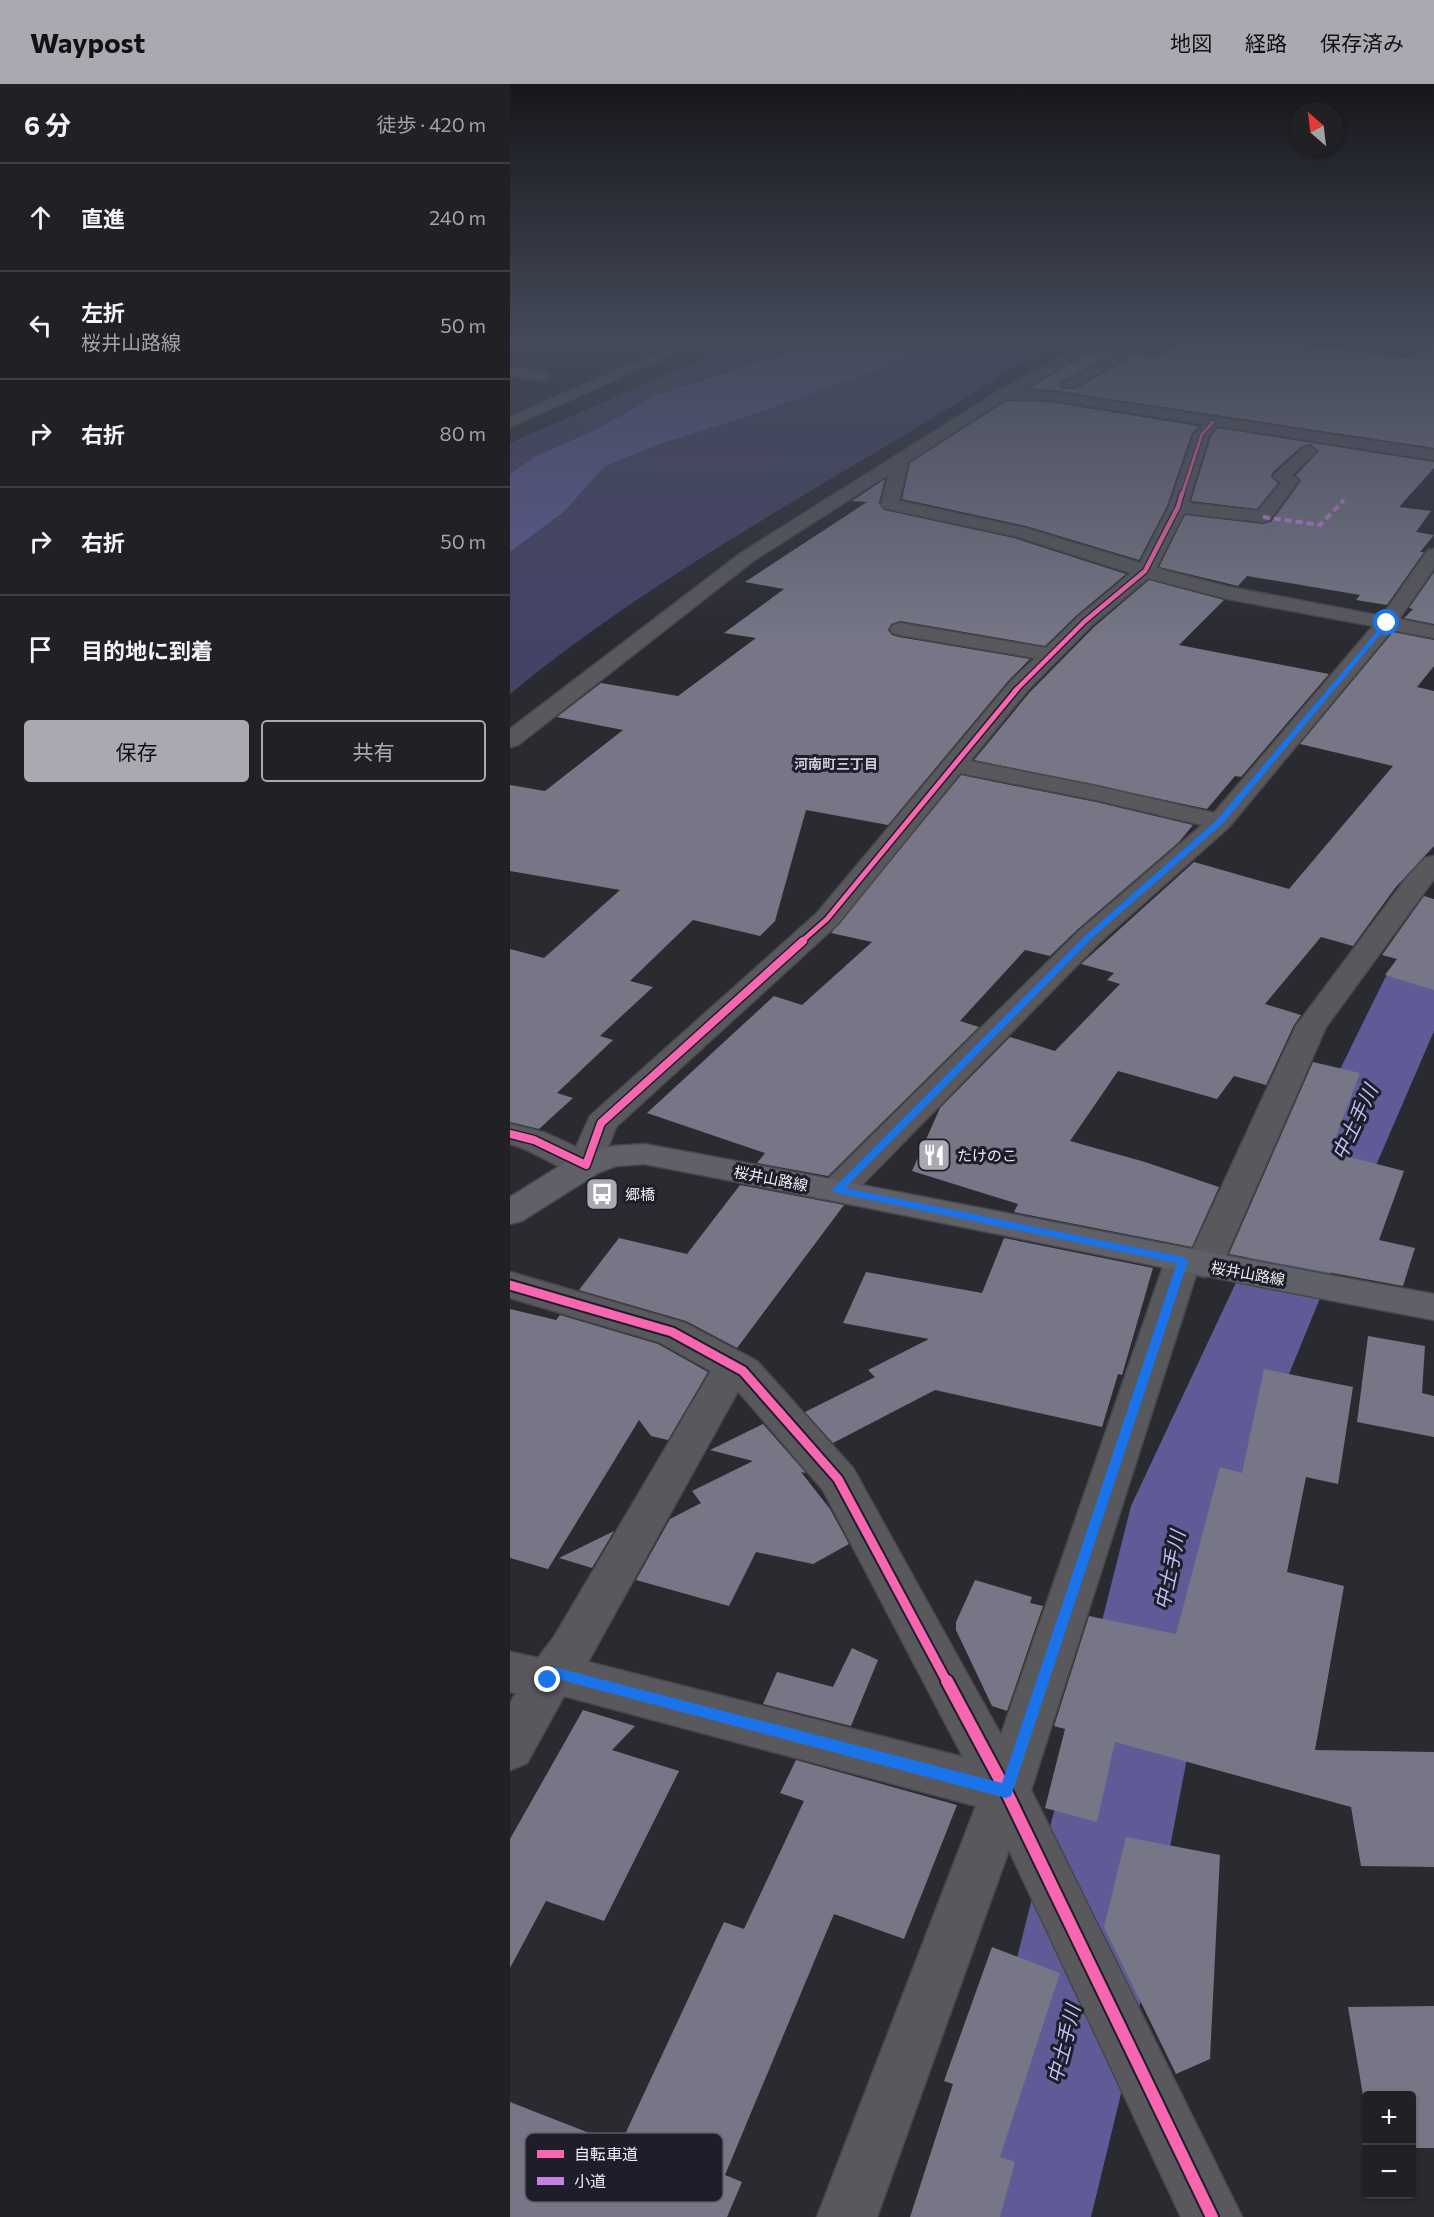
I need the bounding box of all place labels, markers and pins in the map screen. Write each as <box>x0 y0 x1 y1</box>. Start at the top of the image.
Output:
restaurant icon: たけのこ <box>916 1137 952 1173</box>
place label: たけのこ <box>957 1146 1017 1164</box>
bus stop icon: 郷橋 <box>584 1176 620 1212</box>
place label: 郷橋 <box>625 1185 655 1203</box>

